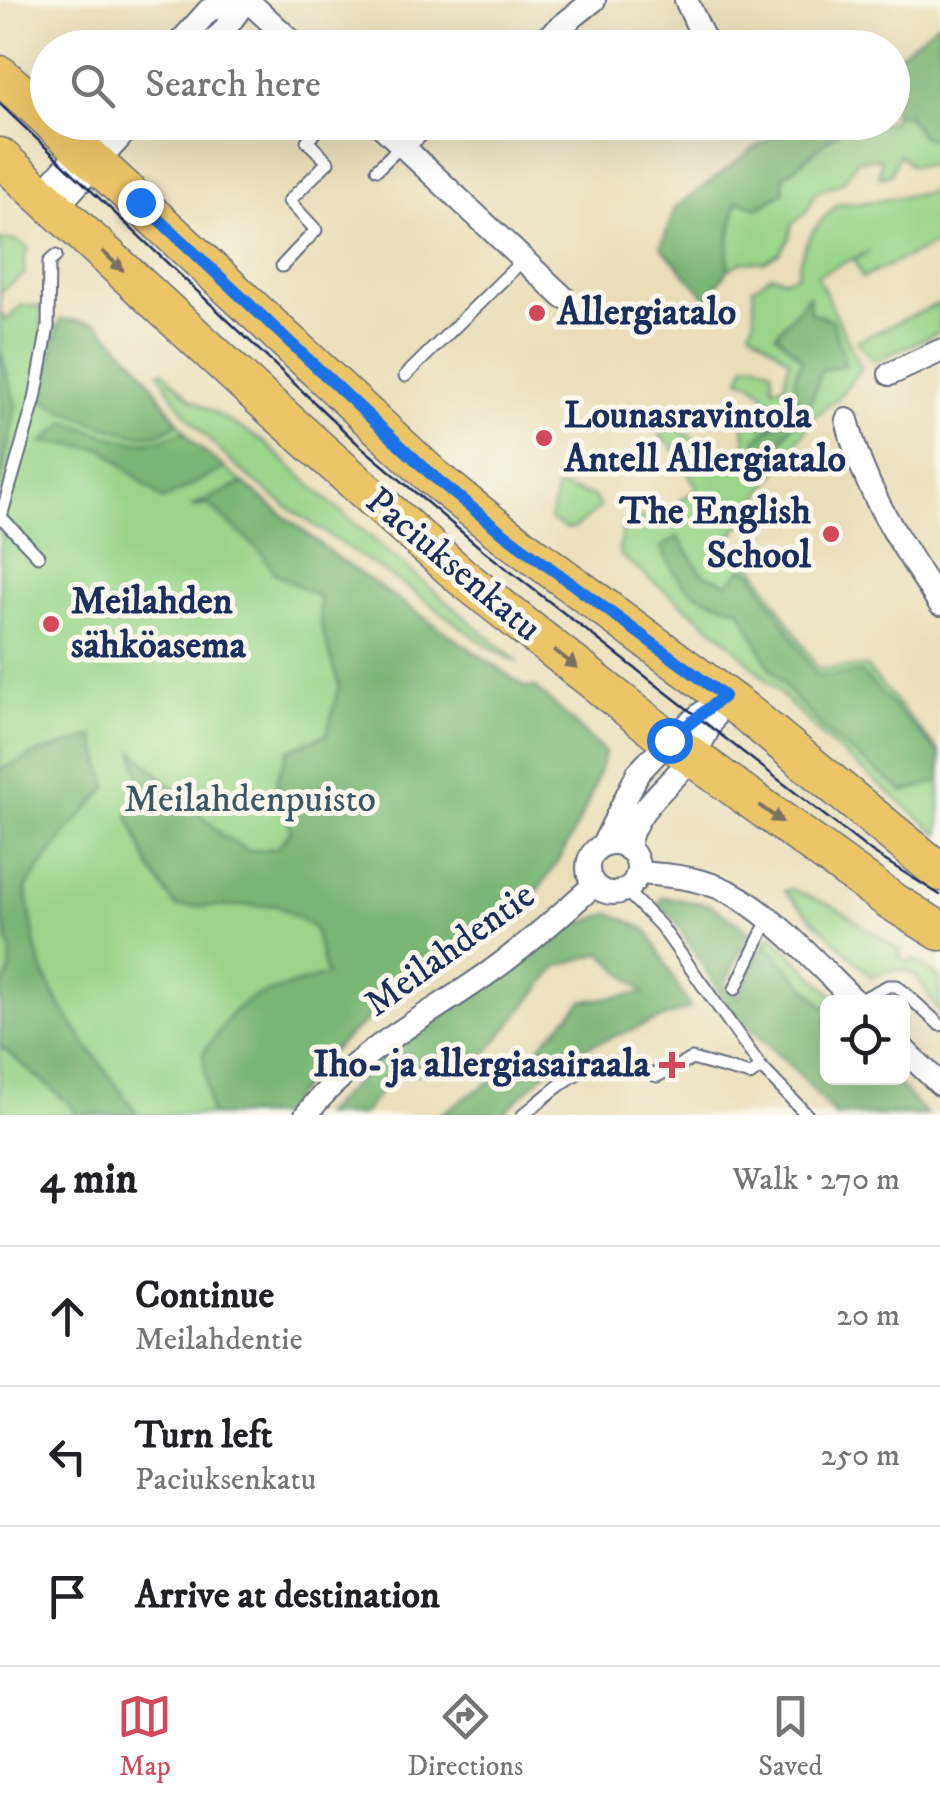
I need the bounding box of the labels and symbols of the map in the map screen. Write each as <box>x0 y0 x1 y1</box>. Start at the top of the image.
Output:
route end <box>118 180 164 226</box>
one-way arrow <box>100 250 124 273</box>
place label: Allergiatalo <box>556 289 736 337</box>
marker: Allergiatalo <box>526 302 548 324</box>
place label: Lounasravintola Antell Allergiatalo <box>563 392 846 484</box>
marker: Lounasravintola Antell Allergiatalo <box>533 427 555 449</box>
street label: Paciuksenkatu <box>355 477 551 653</box>
place label: The English School <box>618 488 812 580</box>
marker: The English School <box>820 523 842 545</box>
place label: Meilahden sähköasema <box>71 578 247 670</box>
marker: Meilahden sähköasema <box>40 613 62 635</box>
one-way arrow <box>553 648 578 669</box>
route start <box>647 718 693 764</box>
park label: Meilahdenpuisto <box>124 776 376 824</box>
one-way arrow <box>758 804 785 823</box>
street label: Meilahdentie <box>355 872 545 1028</box>
place label: Iho- ja allergiasairaala <box>313 1041 651 1089</box>
marker: Iho- ja allergiasairaala <box>659 1052 685 1078</box>

